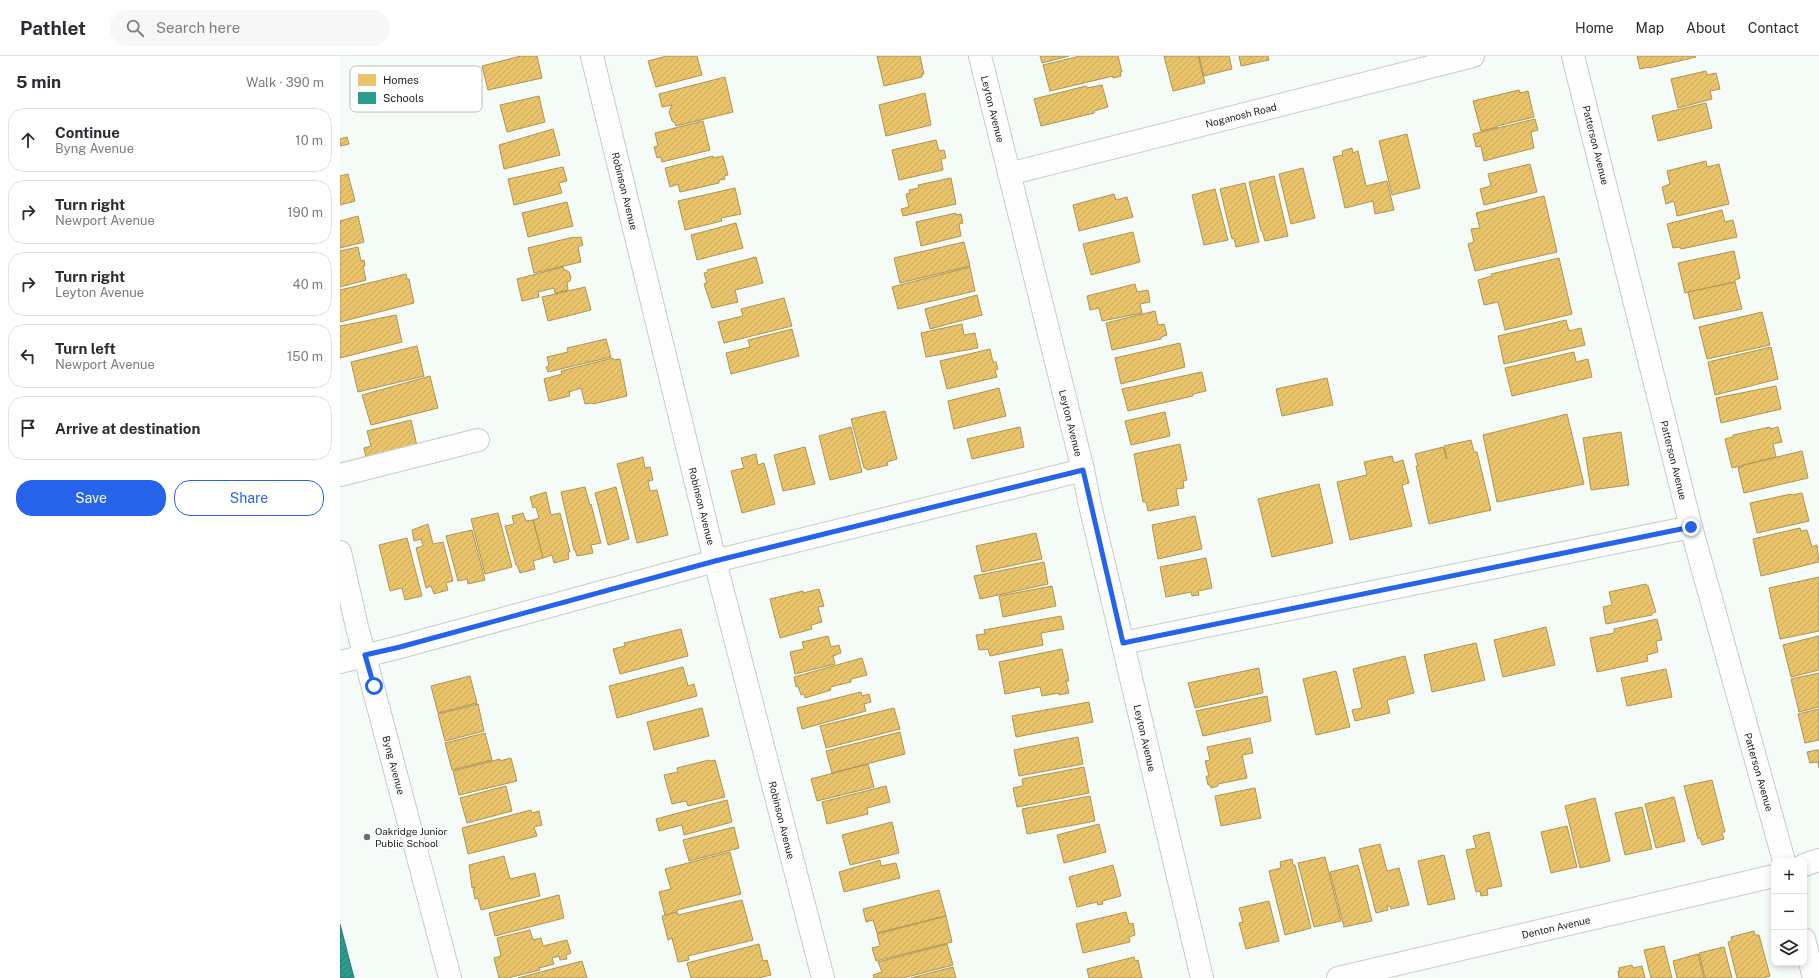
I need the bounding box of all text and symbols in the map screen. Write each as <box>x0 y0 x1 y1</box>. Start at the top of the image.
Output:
search box <box>110 10 390 46</box>
text: Pathlet <box>20 17 86 39</box>
icon: search <box>124 17 146 39</box>
text: Search here <box>156 19 240 36</box>
text: Home <box>1575 20 1614 36</box>
text: Map <box>1636 20 1664 36</box>
text: About <box>1686 20 1726 36</box>
text: Contact <box>1748 20 1799 36</box>
legend <box>350 66 482 112</box>
text: 5 min <box>16 72 61 92</box>
text: Homes <box>383 74 419 86</box>
street label: Leyton Avenue <box>979 74 1007 144</box>
text: Walk · 390 m <box>246 75 324 90</box>
text: Schools <box>383 92 424 104</box>
street label: Noganosh Road <box>1204 100 1278 130</box>
street label: Patterson Avenue <box>1580 104 1612 186</box>
text: Continue <box>55 124 120 141</box>
icon: ahead <box>17 129 39 151</box>
text: 10 m <box>295 133 323 148</box>
text: Byng Avenue <box>55 141 134 156</box>
street label: Robinson Avenue <box>610 151 641 231</box>
text: Turn right <box>55 196 125 213</box>
icon: right <box>17 201 39 223</box>
text: 190 m <box>287 205 323 220</box>
text: Newport Avenue <box>55 213 155 228</box>
text: Turn right <box>55 268 125 285</box>
icon: right <box>17 273 39 295</box>
text: 40 m <box>292 277 323 292</box>
text: Leyton Avenue <box>55 285 144 300</box>
text: Turn left <box>55 340 116 357</box>
icon: left <box>17 345 39 367</box>
text: 150 m <box>287 349 323 364</box>
text: Newport Avenue <box>55 357 155 372</box>
street label: Leyton Avenue <box>1057 388 1085 458</box>
icon: arrive <box>17 417 39 439</box>
street label: Patterson Avenue <box>1658 419 1690 501</box>
text: Arrive at destination <box>55 420 200 437</box>
street label: Robinson Avenue <box>687 466 718 546</box>
button: Save <box>16 480 166 516</box>
button: Share <box>174 480 324 516</box>
route end <box>1682 518 1700 536</box>
route start <box>365 677 383 695</box>
street label: Leyton Avenue <box>1131 703 1159 773</box>
street label: Patterson Avenue <box>1742 731 1776 813</box>
street label: Byng Avenue <box>380 734 408 796</box>
street label: Robinson Avenue <box>767 780 798 860</box>
place label: Oakridge Junior Public School <box>375 825 447 849</box>
marker: Oakridge Junior Public School <box>362 832 372 842</box>
map controls <box>1771 858 1807 966</box>
button: + <box>1771 858 1807 894</box>
button: − <box>1771 894 1807 930</box>
street label: Denton Avenue <box>1520 913 1592 941</box>
button: layers <box>1771 930 1807 966</box>

